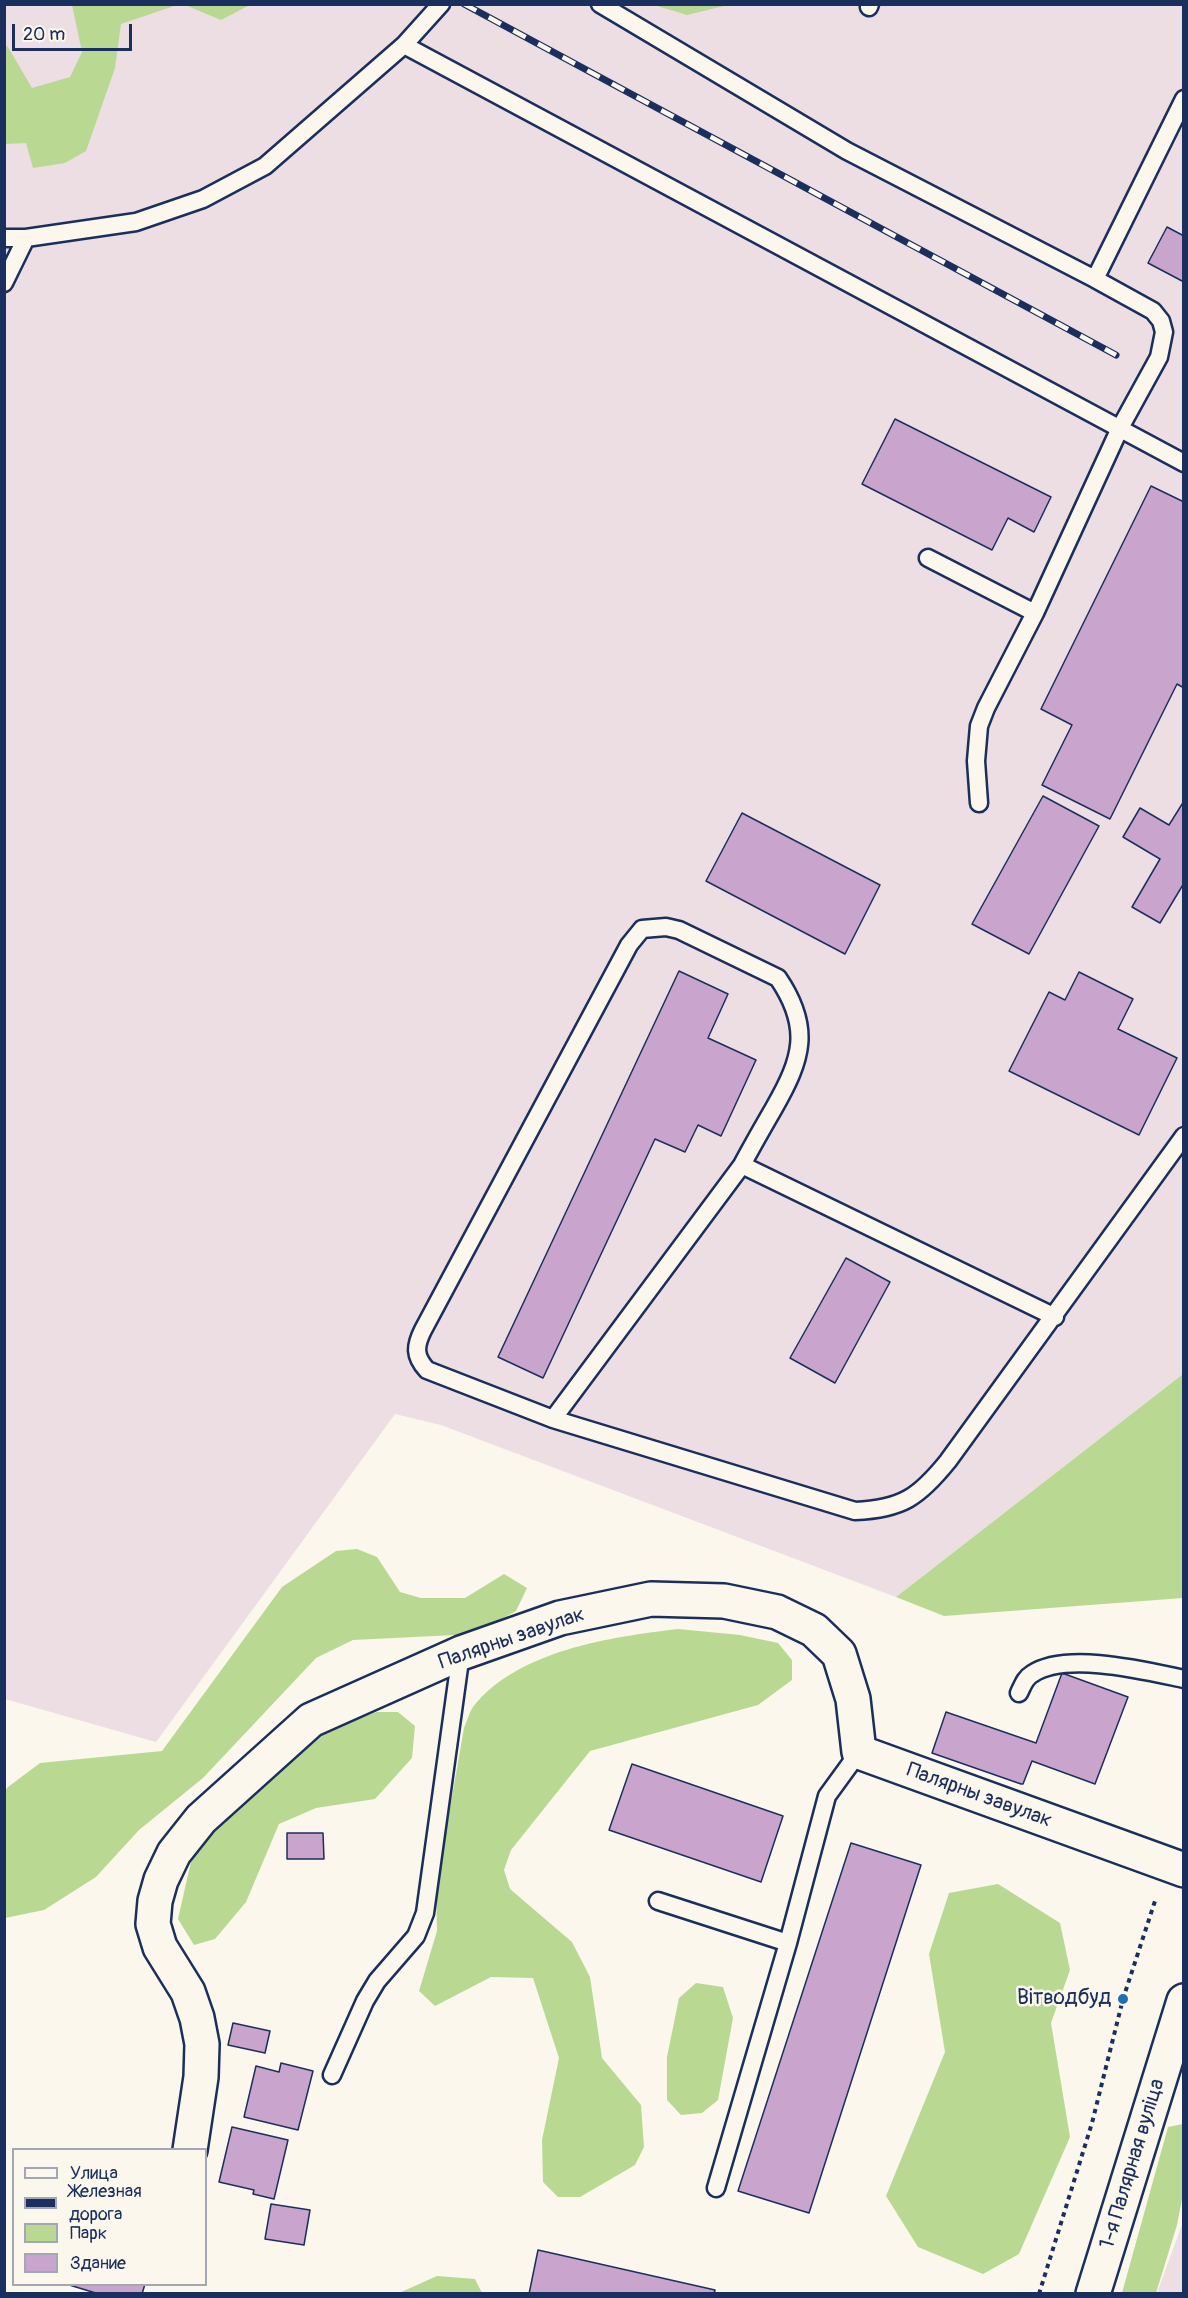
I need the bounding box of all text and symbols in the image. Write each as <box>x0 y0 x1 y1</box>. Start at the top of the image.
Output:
scale bar <box>15 12 135 50</box>
text: 20 m <box>23 23 65 46</box>
street label: Палярны завулак <box>436 1602 588 1676</box>
street label: Палярны завулак <box>903 1758 1055 1834</box>
place label: Вітводбуд <box>1017 1986 1111 2012</box>
marker: Вітводбуд <box>1116 1992 1130 2006</box>
street label: 1-я Палярная вуліца <box>1095 2076 1171 2252</box>
legend <box>12 2148 207 2286</box>
text: Улица <box>70 2162 118 2185</box>
text: Железная дорога <box>69 2180 142 2226</box>
text: Парк <box>70 2222 107 2245</box>
text: Здание <box>70 2252 126 2275</box>

